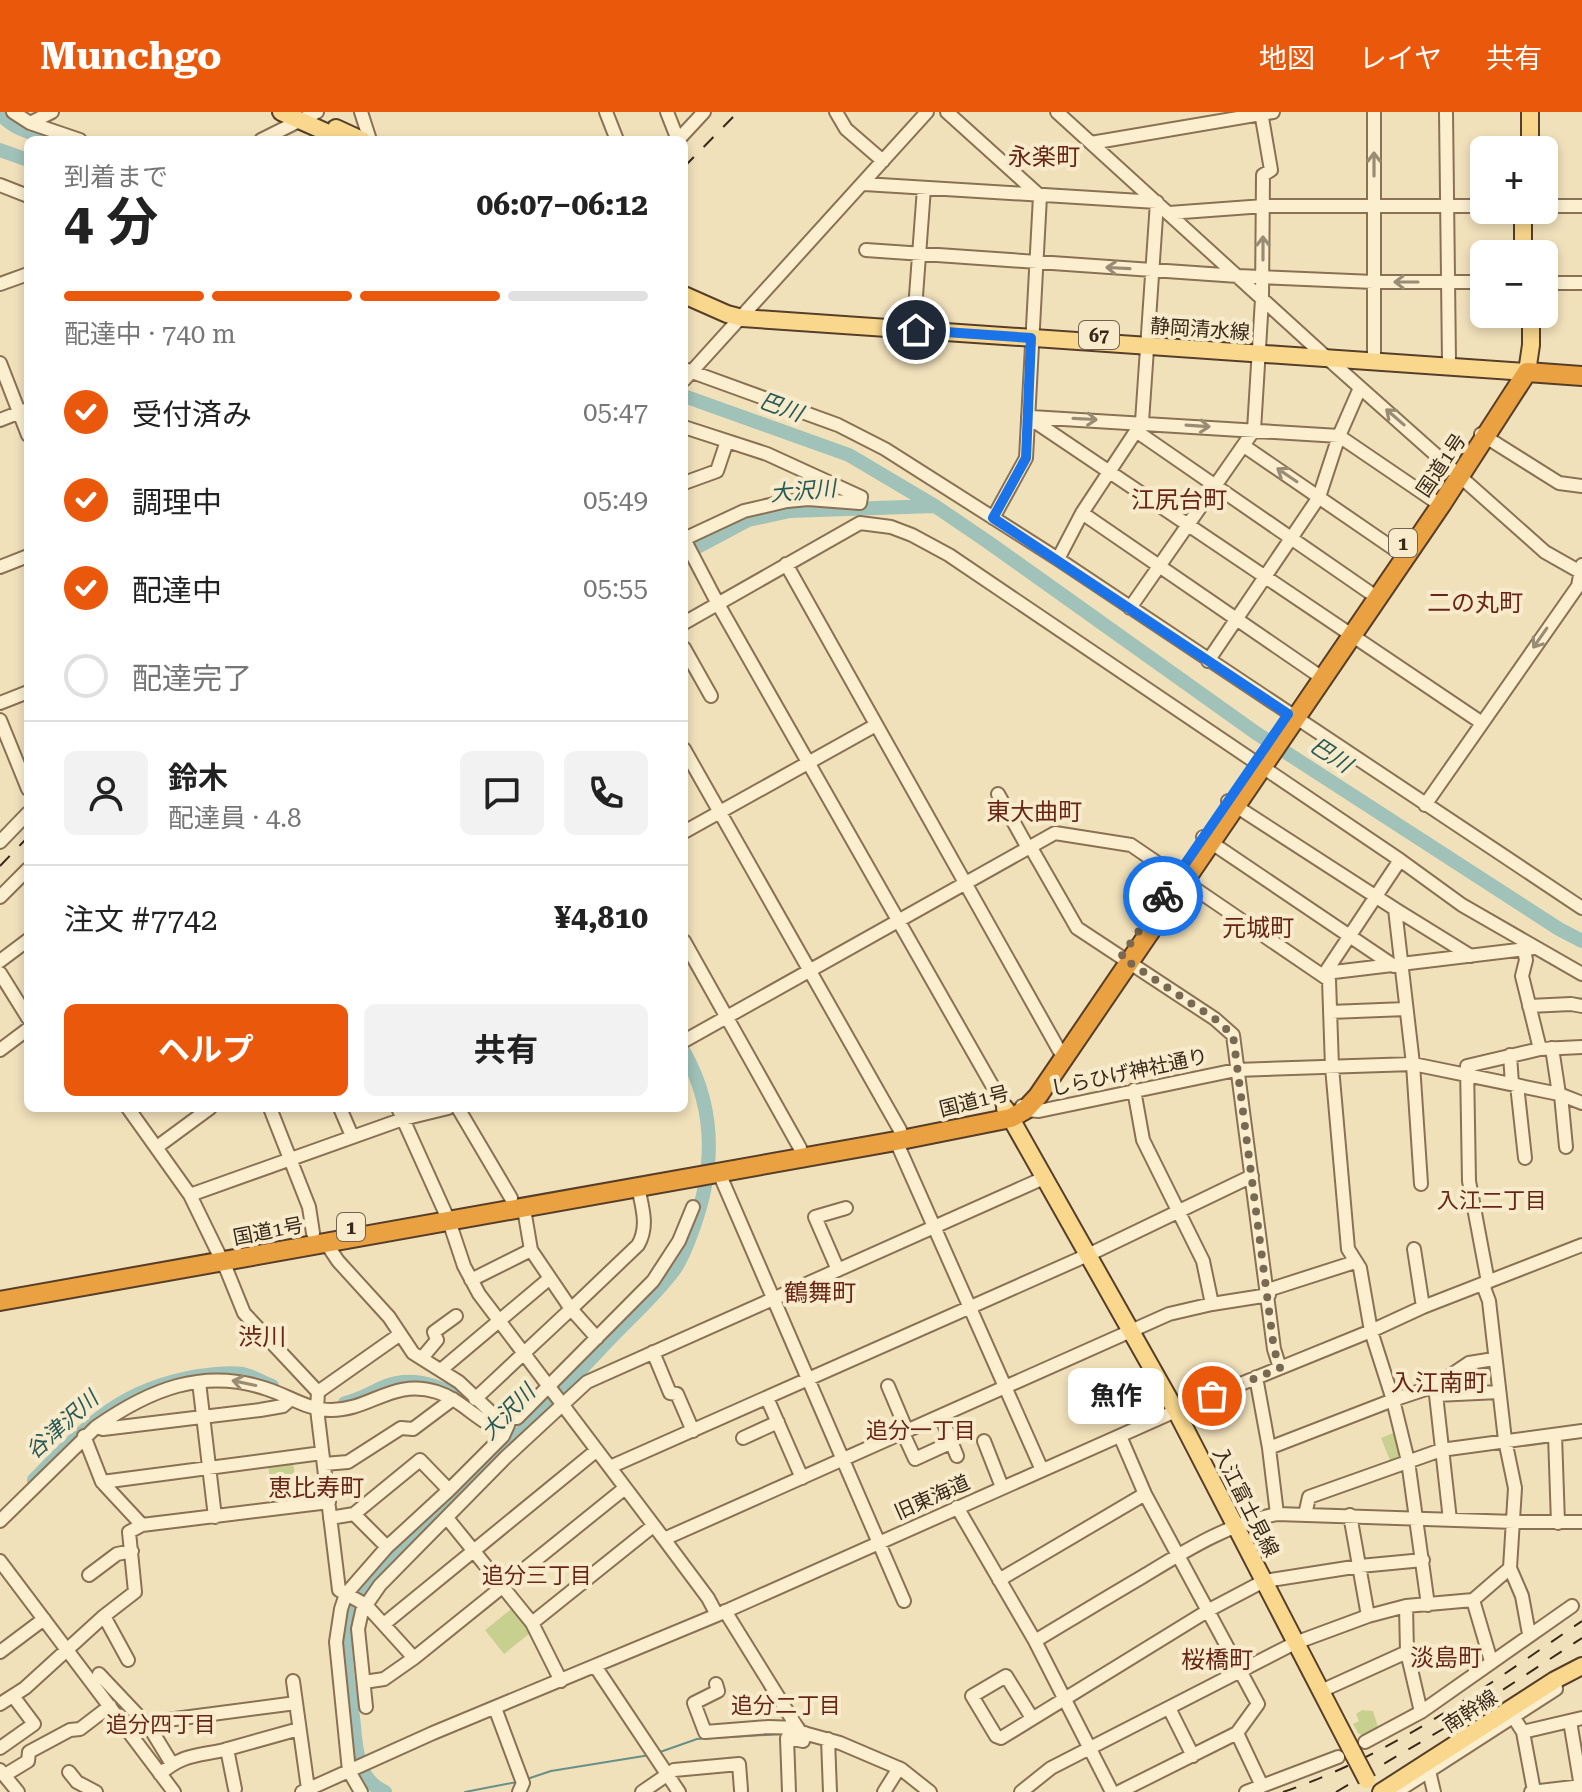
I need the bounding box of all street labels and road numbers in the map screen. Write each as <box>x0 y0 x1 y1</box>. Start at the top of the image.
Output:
street label: 静岡清水線 <box>1149 314 1251 344</box>
road number: 67 <box>1079 321 1119 349</box>
street label: 国道1号 <box>1411 429 1471 501</box>
road number: 1 <box>1389 529 1417 557</box>
street label: しらひげ神社通り <box>1048 1044 1210 1100</box>
street label: 国道1号 <box>937 1081 1011 1121</box>
street label: 国道1号 <box>231 1212 305 1250</box>
road number: 1 <box>337 1213 365 1241</box>
street label: 入江富士見線 <box>1208 1443 1284 1561</box>
street label: 旧東海道 <box>891 1470 973 1524</box>
street label: 南幹線 <box>1438 1685 1502 1737</box>

